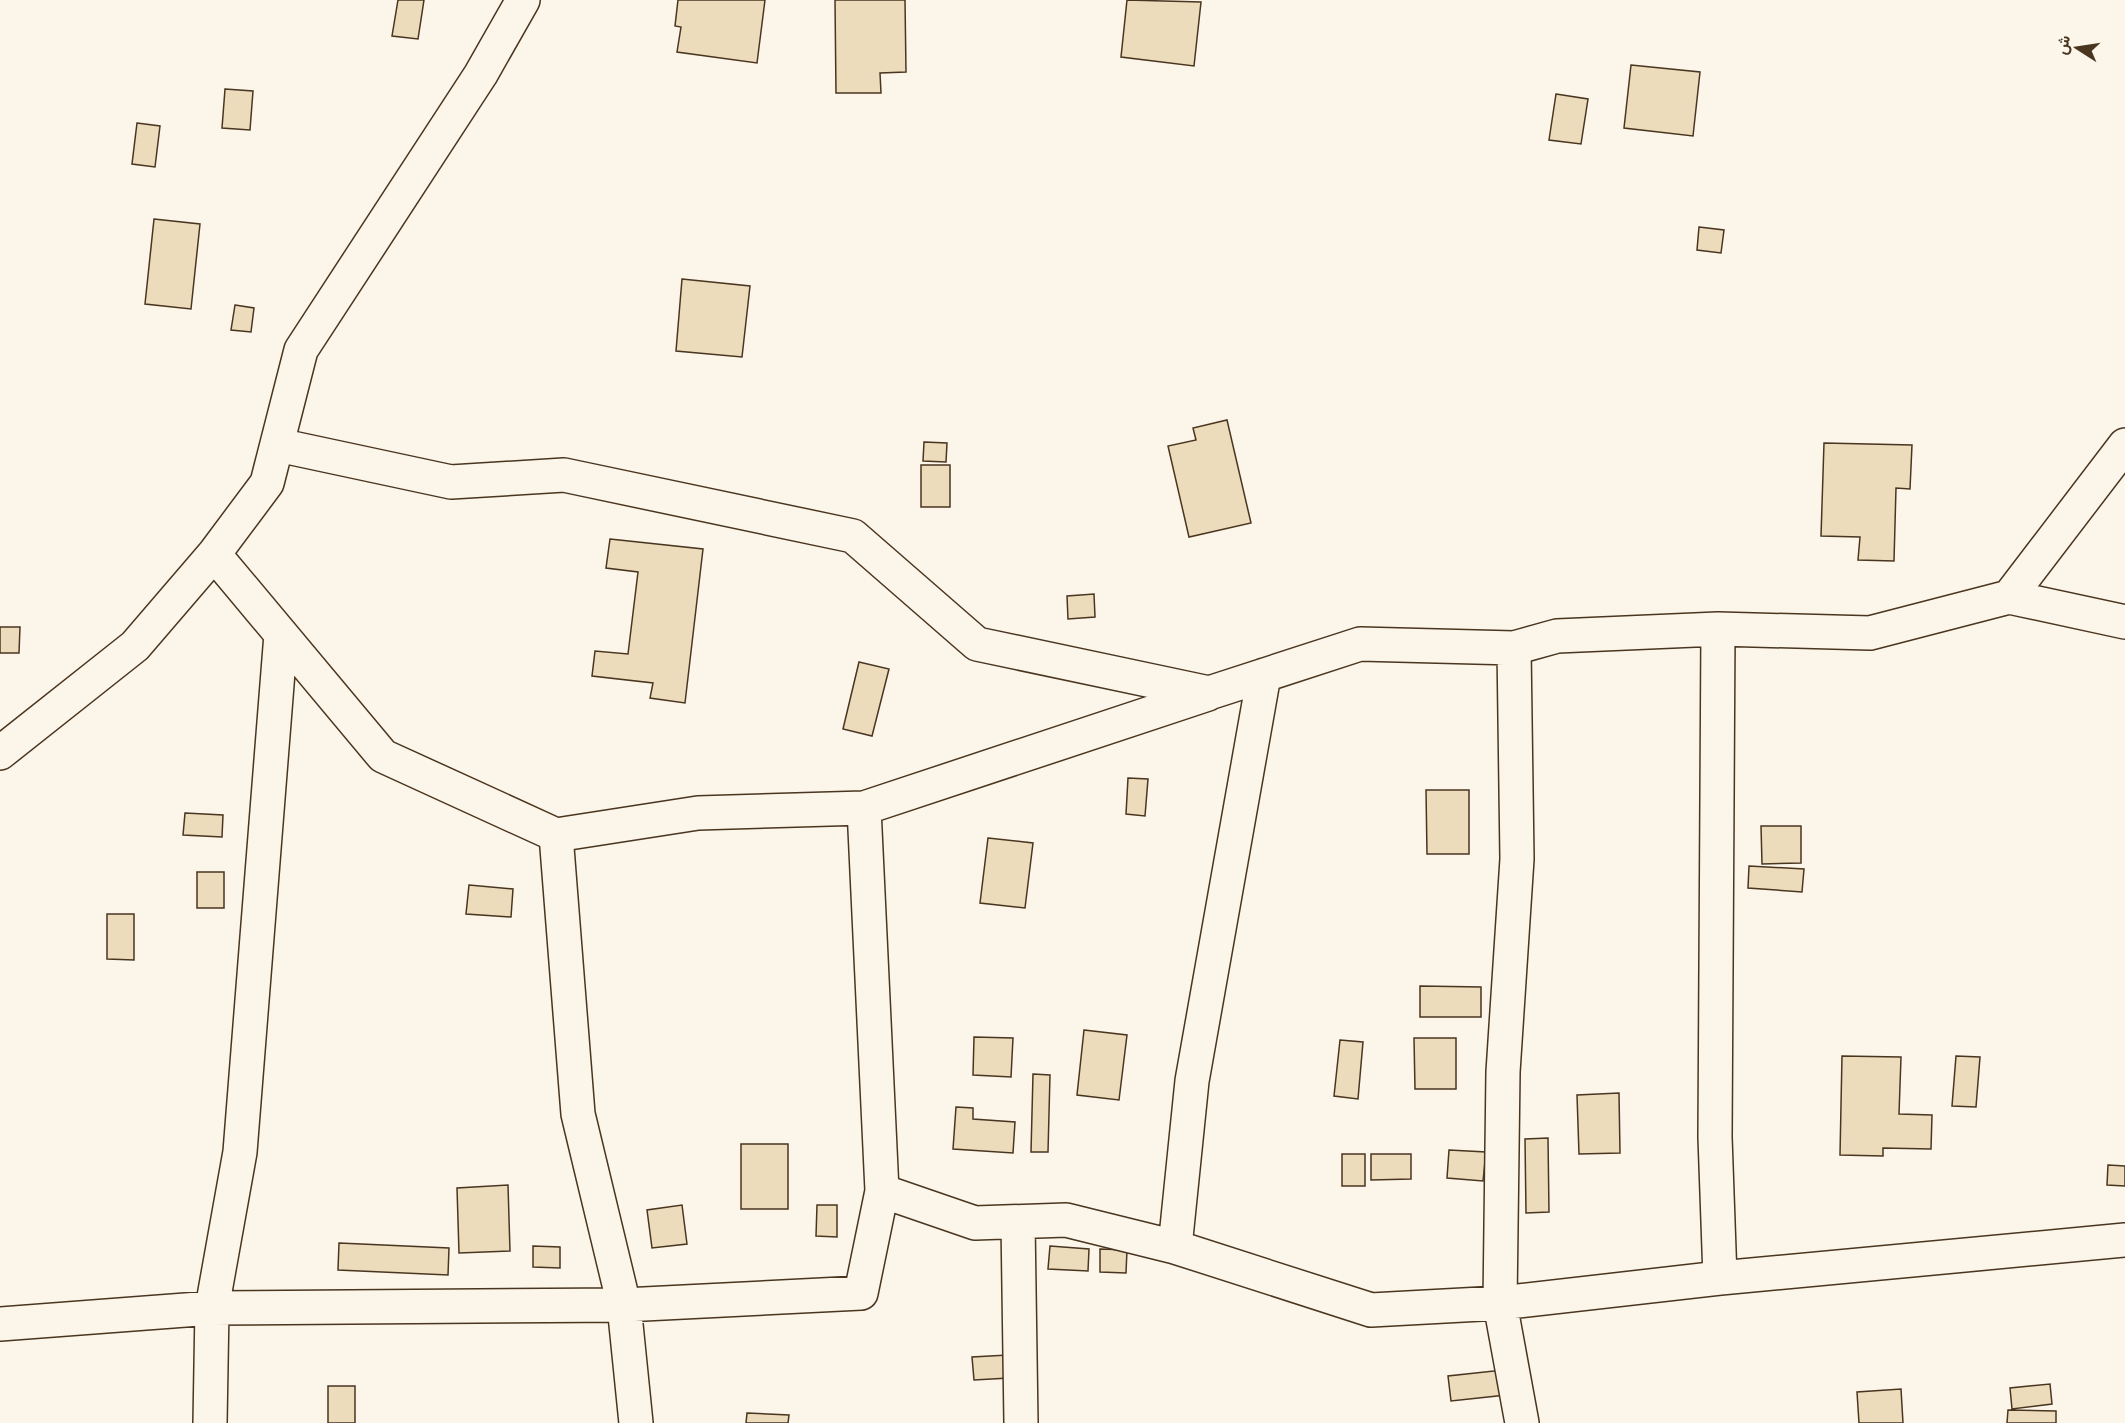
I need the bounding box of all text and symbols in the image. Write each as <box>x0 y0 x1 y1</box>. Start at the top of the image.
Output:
north arrow <box>2047 18 2107 78</box>
text: ش <box>2051 33 2074 56</box>

